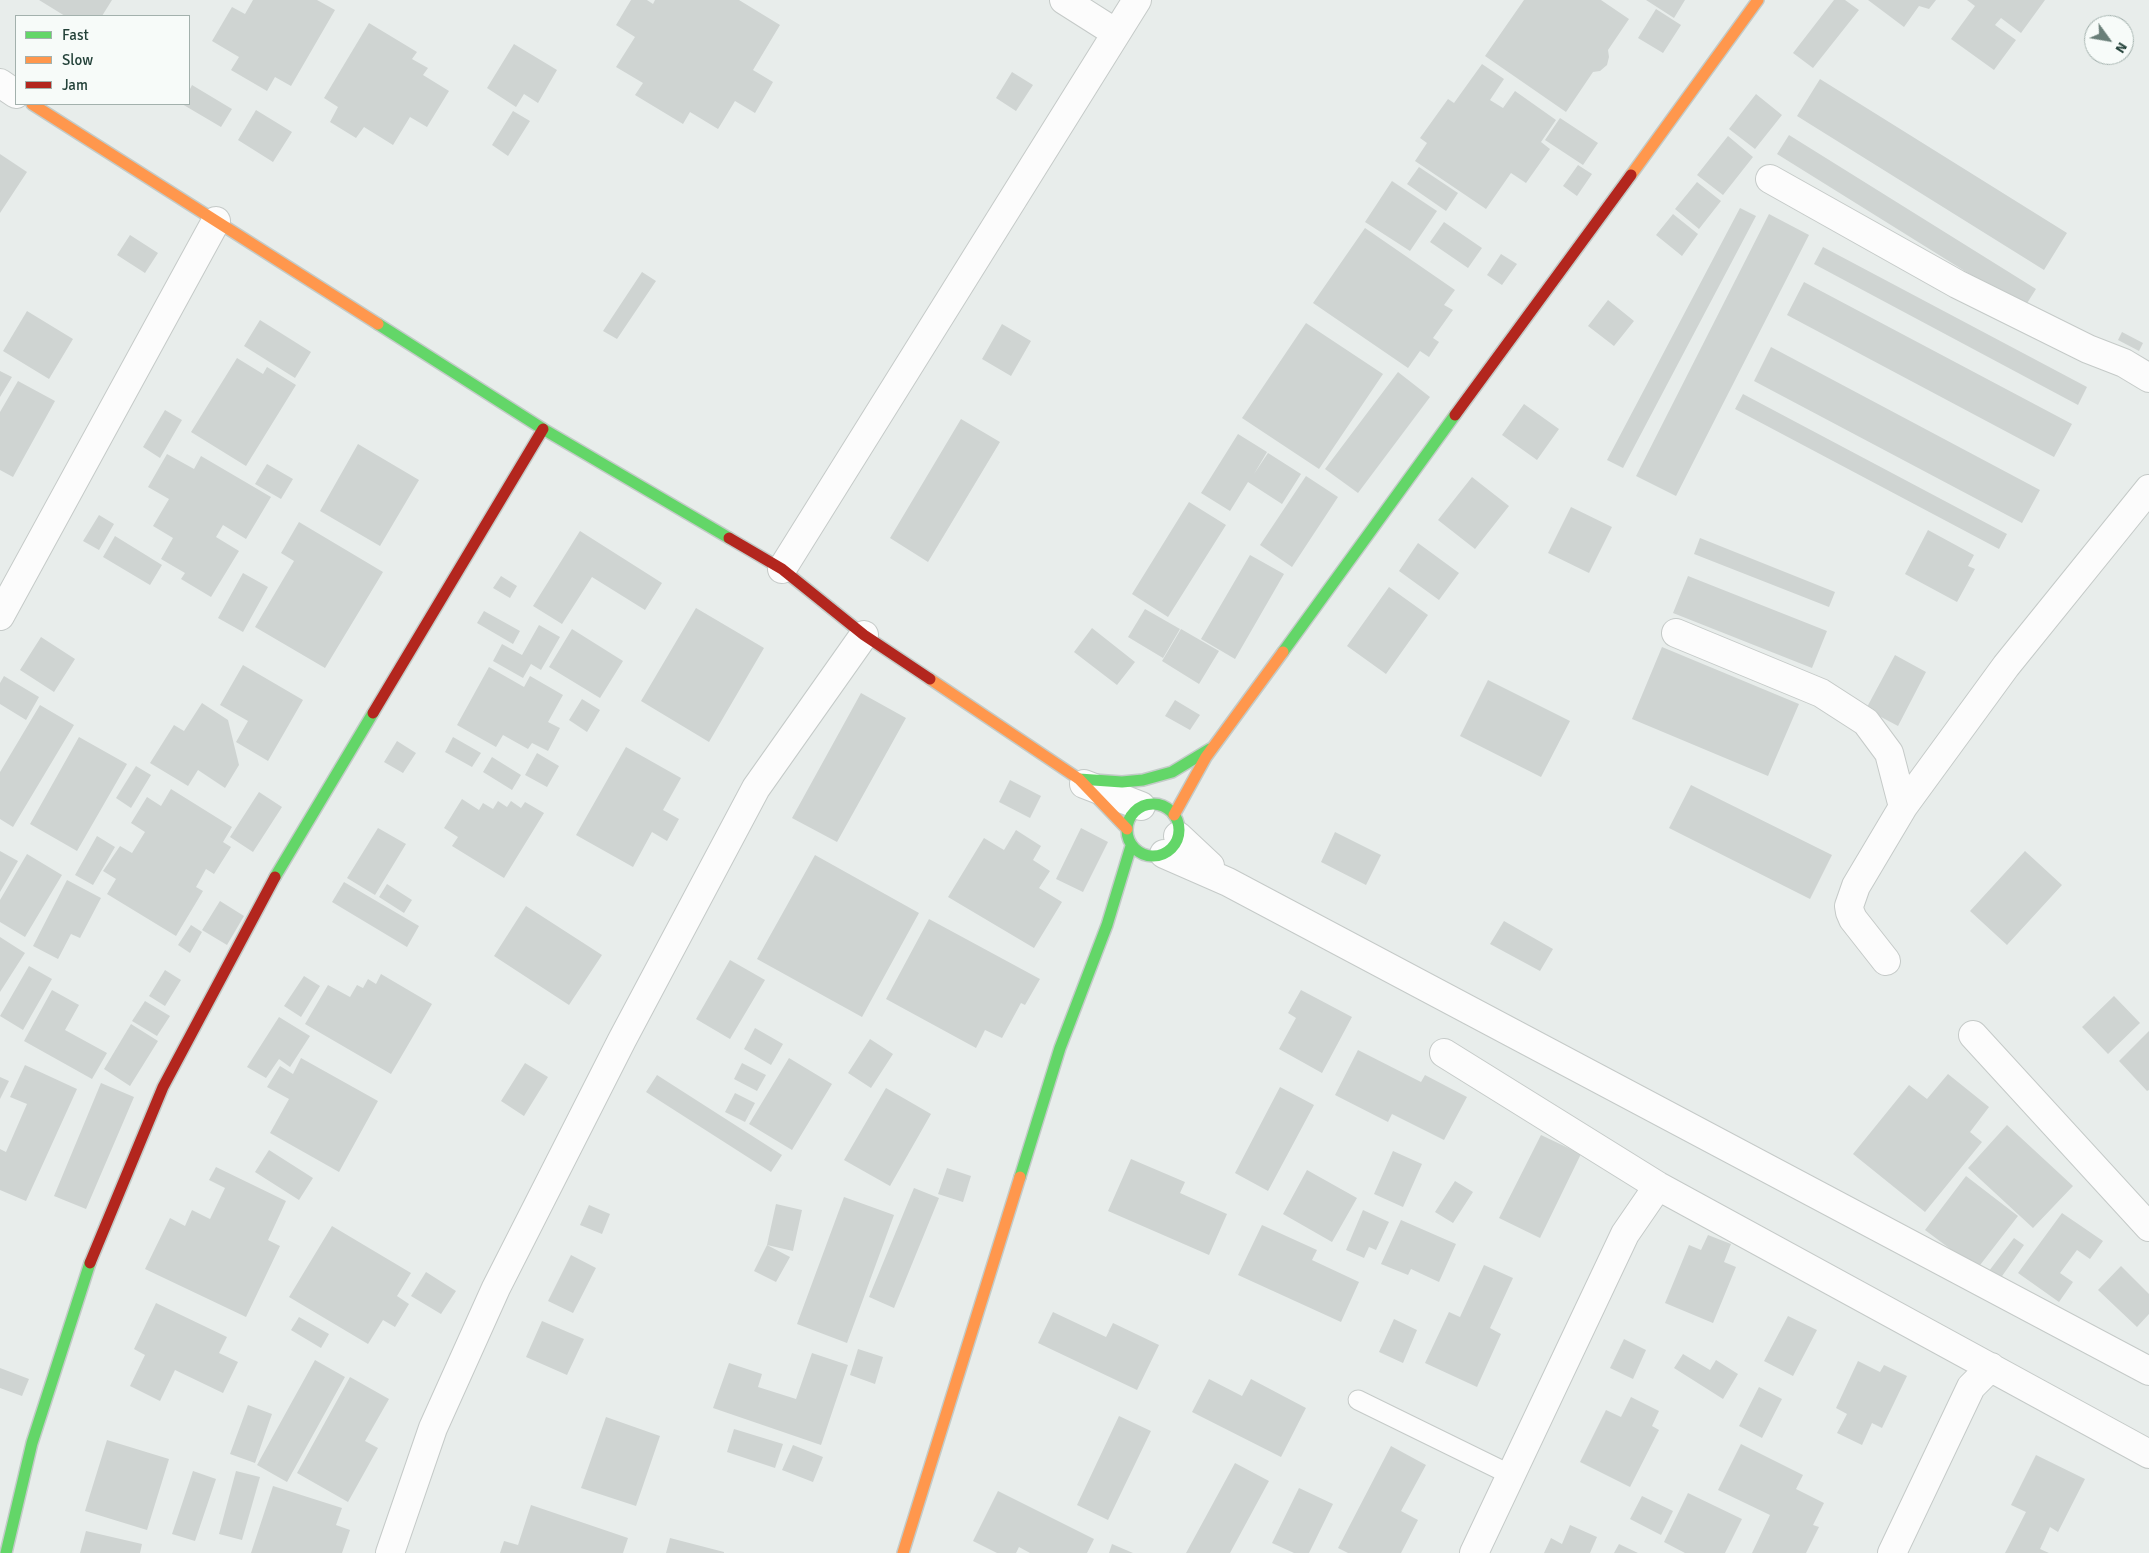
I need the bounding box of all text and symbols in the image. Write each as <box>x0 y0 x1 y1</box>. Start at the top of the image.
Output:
legend <box>15 15 190 105</box>
north arrow <box>2084 15 2134 65</box>
text: Fast <box>62 26 89 44</box>
text: N <box>2112 39 2131 56</box>
text: Slow <box>62 51 93 69</box>
text: Jam <box>62 76 88 94</box>

